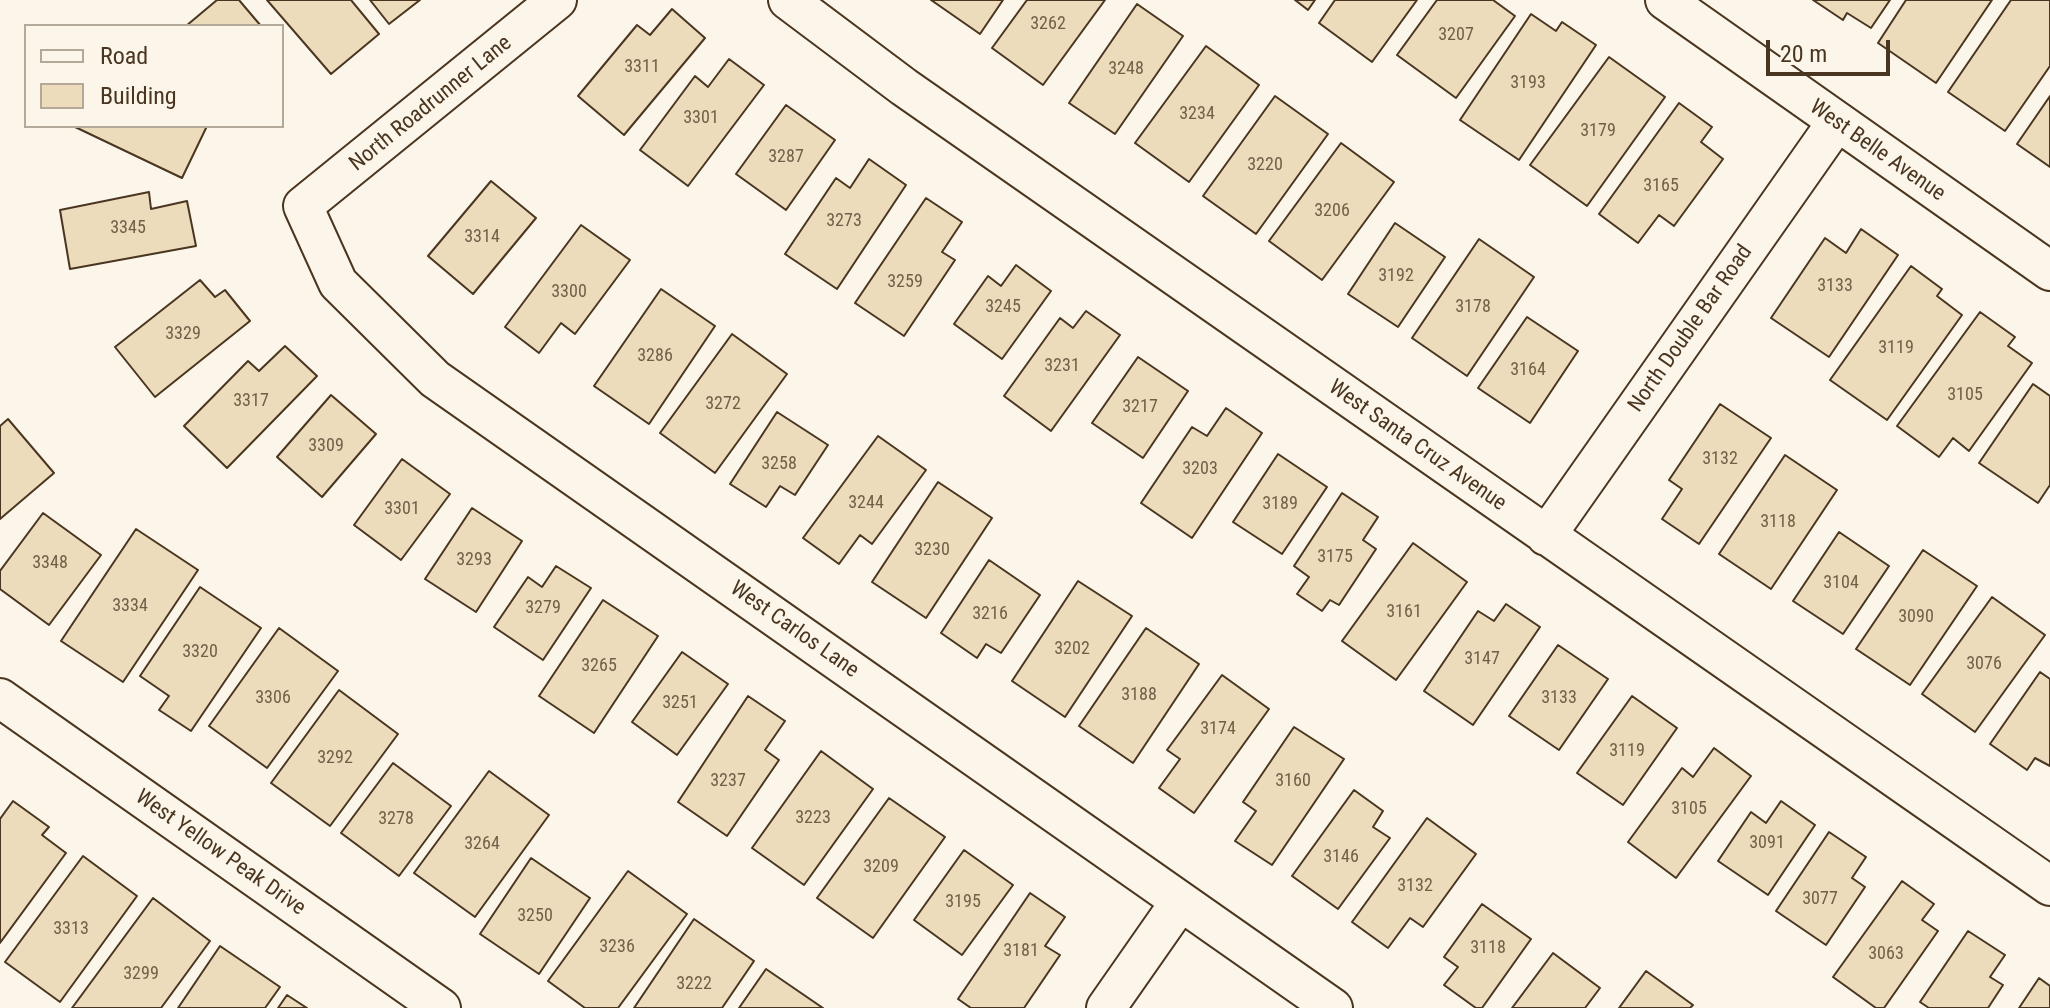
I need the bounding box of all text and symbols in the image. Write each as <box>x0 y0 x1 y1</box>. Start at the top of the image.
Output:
house number: 3262 <box>1030 13 1066 35</box>
legend <box>24 24 284 128</box>
house number: 3207 <box>1438 24 1474 46</box>
scale bar <box>1770 24 1894 74</box>
street label: North Roadrunner Lane <box>345 31 517 177</box>
text: 20 m <box>1780 40 1827 68</box>
text: Road <box>100 42 148 70</box>
house number: 3311 <box>624 56 660 78</box>
house number: 3248 <box>1108 58 1144 80</box>
house number: 3193 <box>1510 72 1546 94</box>
text: Building <box>100 82 177 110</box>
street label: West Belle Avenue <box>1804 94 1950 208</box>
house number: 3234 <box>1179 103 1215 125</box>
house number: 3301 <box>683 107 719 129</box>
house number: 3179 <box>1580 120 1616 142</box>
house number: 3287 <box>768 146 804 168</box>
house number: 3220 <box>1247 154 1283 176</box>
house number: 3165 <box>1643 175 1679 197</box>
house number: 3206 <box>1314 200 1350 222</box>
house number: 3273 <box>826 210 862 232</box>
house number: 3345 <box>110 217 146 239</box>
house number: 3314 <box>464 226 500 248</box>
street label: North Double Bar Road <box>1623 240 1759 418</box>
house number: 3192 <box>1378 265 1414 287</box>
house number: 3259 <box>887 271 923 293</box>
house number: 3133 <box>1817 275 1853 297</box>
house number: 3300 <box>551 281 587 303</box>
house number: 3245 <box>985 296 1021 318</box>
house number: 3178 <box>1455 296 1491 318</box>
house number: 3329 <box>165 323 201 345</box>
house number: 3119 <box>1878 337 1914 359</box>
house number: 3286 <box>637 345 673 367</box>
house number: 3231 <box>1044 355 1080 377</box>
house number: 3164 <box>1510 359 1546 381</box>
street label: West Santa Cruz Avenue <box>1323 375 1511 517</box>
house number: 3105 <box>1947 384 1983 406</box>
house number: 3317 <box>233 390 269 412</box>
house number: 3272 <box>705 393 741 415</box>
house number: 3217 <box>1122 396 1158 418</box>
house number: 3309 <box>308 435 344 457</box>
house number: 3132 <box>1702 448 1738 470</box>
house number: 3258 <box>761 453 797 475</box>
house number: 3203 <box>1182 458 1218 480</box>
house number: 3244 <box>848 492 884 514</box>
house number: 3189 <box>1262 493 1298 515</box>
house number: 3301 <box>384 498 420 520</box>
house number: 3118 <box>1760 511 1796 533</box>
house number: 3230 <box>914 539 950 561</box>
house number: 3175 <box>1317 546 1353 568</box>
house number: 3293 <box>456 549 492 571</box>
house number: 3348 <box>32 552 68 574</box>
house number: 3104 <box>1823 572 1859 594</box>
street label: West Carlos Lane <box>725 576 863 684</box>
house number: 3334 <box>112 595 148 617</box>
house number: 3279 <box>525 597 561 619</box>
house number: 3161 <box>1386 601 1422 623</box>
house number: 3216 <box>972 603 1008 625</box>
house number: 3090 <box>1898 606 1934 628</box>
house number: 3202 <box>1054 638 1090 660</box>
house number: 3320 <box>182 641 218 663</box>
house number: 3147 <box>1464 648 1500 670</box>
house number: 3076 <box>1966 653 2002 675</box>
house number: 3265 <box>581 655 617 677</box>
house number: 3188 <box>1121 684 1157 706</box>
house number: 3306 <box>255 687 291 709</box>
house number: 3133 <box>1541 687 1577 709</box>
house number: 3251 <box>662 692 698 714</box>
house number: 3174 <box>1200 718 1236 740</box>
house number: 3119 <box>1609 740 1645 762</box>
house number: 3292 <box>317 747 353 769</box>
house number: 3237 <box>710 770 746 792</box>
house number: 3160 <box>1275 770 1311 792</box>
street label: West Yellow Peak Drive <box>130 784 310 922</box>
house number: 3105 <box>1671 798 1707 820</box>
house number: 3223 <box>795 807 831 829</box>
house number: 3278 <box>378 808 414 830</box>
house number: 3091 <box>1749 832 1785 854</box>
house number: 3264 <box>464 833 500 855</box>
house number: 3146 <box>1323 846 1359 868</box>
house number: 3209 <box>863 856 899 878</box>
house number: 3132 <box>1397 875 1433 897</box>
house number: 3077 <box>1802 888 1838 910</box>
house number: 3195 <box>945 891 981 913</box>
house number: 3250 <box>517 905 553 927</box>
house number: 3313 <box>53 918 89 940</box>
house number: 3236 <box>599 936 635 958</box>
house number: 3118 <box>1470 937 1506 959</box>
house number: 3181 <box>1003 940 1039 962</box>
house number: 3063 <box>1868 943 1904 965</box>
house number: 3299 <box>123 963 159 985</box>
house number: 3222 <box>676 973 712 995</box>

